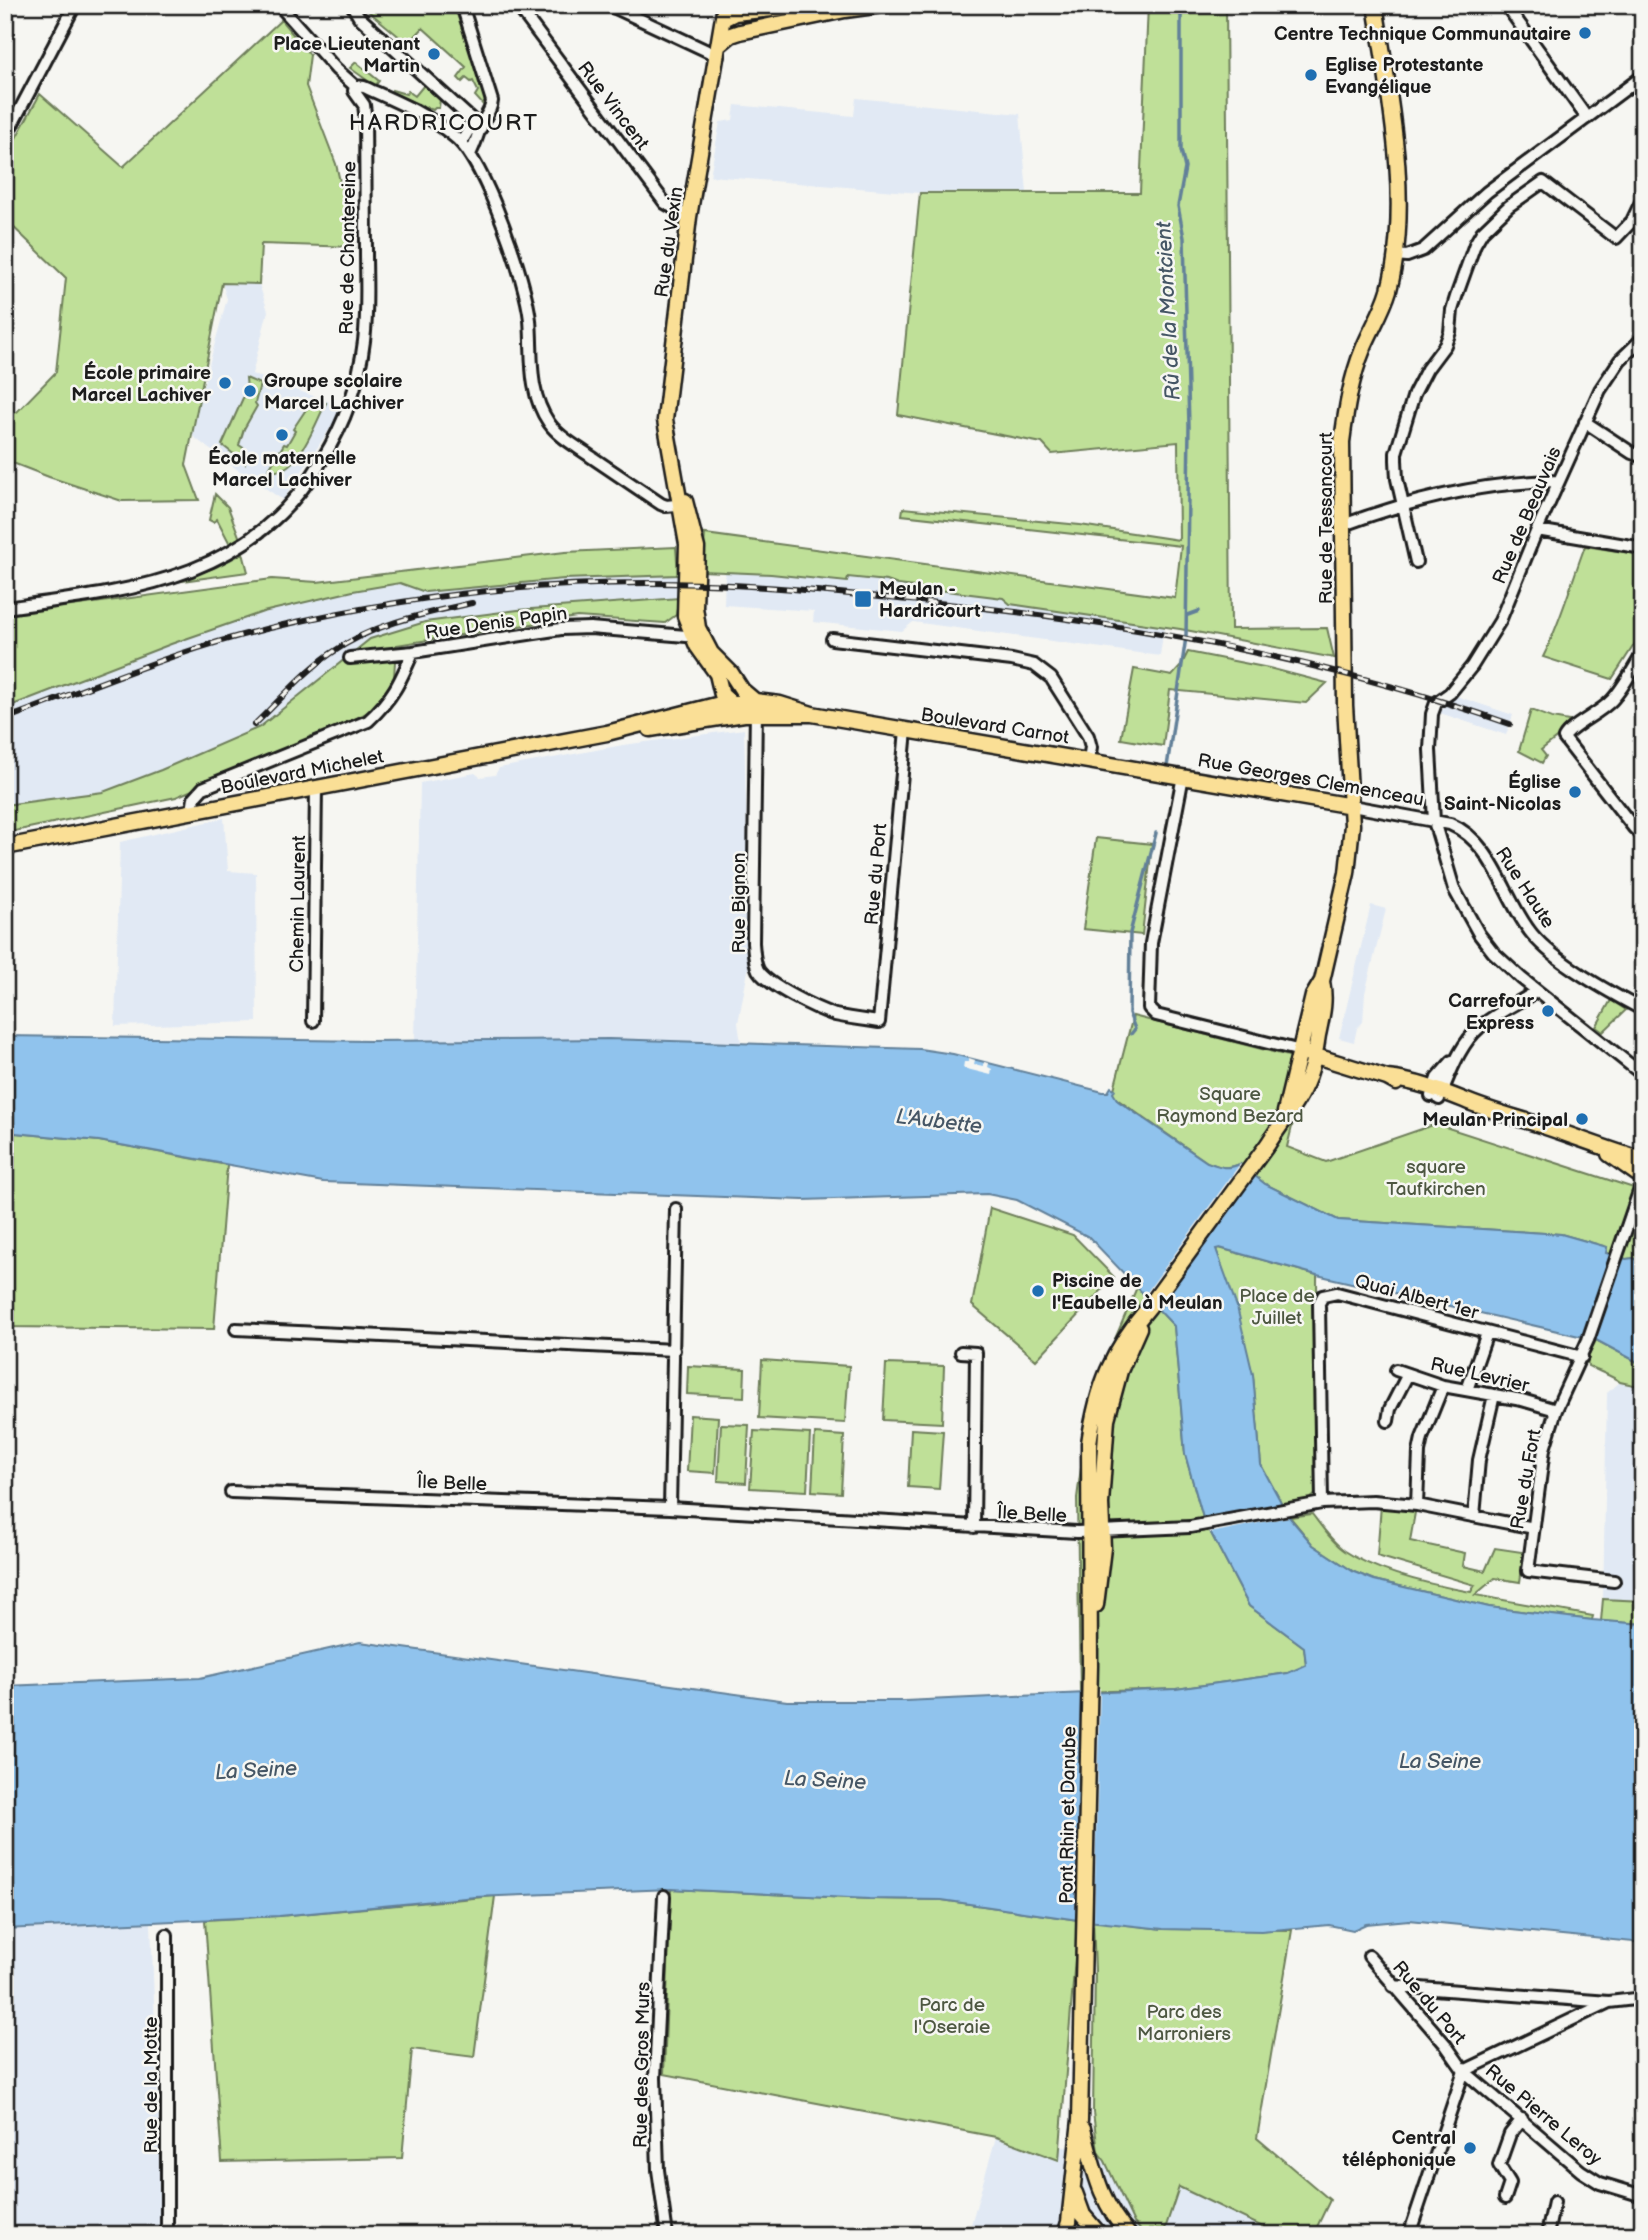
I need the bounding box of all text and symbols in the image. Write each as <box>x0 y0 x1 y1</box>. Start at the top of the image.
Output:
place label: Centre Technique Communautaire <box>1274 23 1571 46</box>
marker: Centre Technique Communautaire <box>1577 25 1593 41</box>
place label: Place Lieutenant Martin <box>273 33 421 78</box>
marker: Place Lieutenant Martin <box>426 46 442 62</box>
place label: Eglise Protestante Evangélique <box>1325 54 1483 99</box>
street label: Rue Vincent <box>572 57 654 155</box>
marker: Eglise Protestante Evangélique <box>1303 67 1319 83</box>
district label: HARDRICOURT <box>349 109 539 137</box>
street label: Rue de Chantereine <box>335 161 362 335</box>
street label: Rue du Vexin <box>650 185 689 299</box>
water label: Rû de la Montcient <box>1151 220 1186 401</box>
place label: École primaire Marcel Lachiver <box>71 361 211 407</box>
place label: Groupe scolaire Marcel Lachiver <box>264 370 404 415</box>
marker: École primaire Marcel Lachiver <box>217 375 233 391</box>
marker: Groupe scolaire Marcel Lachiver <box>242 383 258 399</box>
marker: École maternelle Marcel Lachiver <box>274 427 290 443</box>
street label: Rue de Tessancourt <box>1315 432 1338 604</box>
street label: Rue de Beauvais <box>1488 443 1567 588</box>
place label: École maternelle Marcel Lachiver <box>208 446 356 492</box>
place label: Meulan - Hardricourt <box>879 578 981 623</box>
marker: Meulan - Hardricourt <box>853 589 873 609</box>
street label: Rue Denis Papin <box>424 602 569 645</box>
street label: Boulevard Carnot <box>919 703 1071 750</box>
street label: Boulevard Michelet <box>219 745 386 800</box>
street label: Rue Georges Clemenceau <box>1196 749 1426 812</box>
place label: Église Saint-Nicolas <box>1444 770 1561 816</box>
marker: Église Saint-Nicolas <box>1567 784 1583 800</box>
street label: Rue du Port <box>861 822 892 926</box>
street label: Chemin Laurent <box>286 835 311 973</box>
street label: Rue Haute <box>1490 843 1560 933</box>
street label: Rue Bignon <box>728 852 751 954</box>
place label: Carrefour Express <box>1448 990 1534 1035</box>
marker: Carrefour Express <box>1540 1003 1556 1019</box>
park label: Square Raymond Bezard <box>1156 1083 1304 1128</box>
water label: L'Aubette <box>895 1104 983 1139</box>
place label: Meulan Principal <box>1422 1109 1568 1132</box>
marker: Meulan Principal <box>1574 1111 1590 1127</box>
park label: square Taufkirchen <box>1386 1156 1486 1201</box>
place label: Piscine de l'Eaubelle à Meulan <box>1052 1270 1223 1315</box>
street label: Quai Albert 1er <box>1352 1270 1482 1325</box>
marker: Piscine de l'Eaubelle à Meulan <box>1030 1283 1046 1299</box>
park label: Place de Juillet <box>1239 1285 1315 1330</box>
street label: Rue Levrier <box>1428 1353 1532 1398</box>
street label: Rue du Fort <box>1506 1427 1547 1531</box>
street label: Île Belle <box>416 1470 487 1496</box>
street label: Île Belle <box>995 1500 1067 1528</box>
street label: Pont Rhin et Danube <box>1055 1726 1082 1904</box>
water label: La Seine <box>1399 1749 1481 1774</box>
water label: La Seine <box>214 1756 298 1785</box>
water label: La Seine <box>783 1766 867 1795</box>
street label: Rue du Port <box>1387 1957 1471 2050</box>
street label: Rue des Gros Murs <box>630 1982 655 2148</box>
park label: Parc de l'Oseraie <box>914 1994 990 2039</box>
park label: Parc des Marroniers <box>1137 2001 1231 2046</box>
street label: Rue de la Motte <box>140 2016 163 2154</box>
street label: Rue Pierre Leroy <box>1480 2060 1606 2171</box>
place label: Central téléphonique <box>1342 2127 1456 2172</box>
marker: Central téléphonique <box>1462 2140 1478 2156</box>

